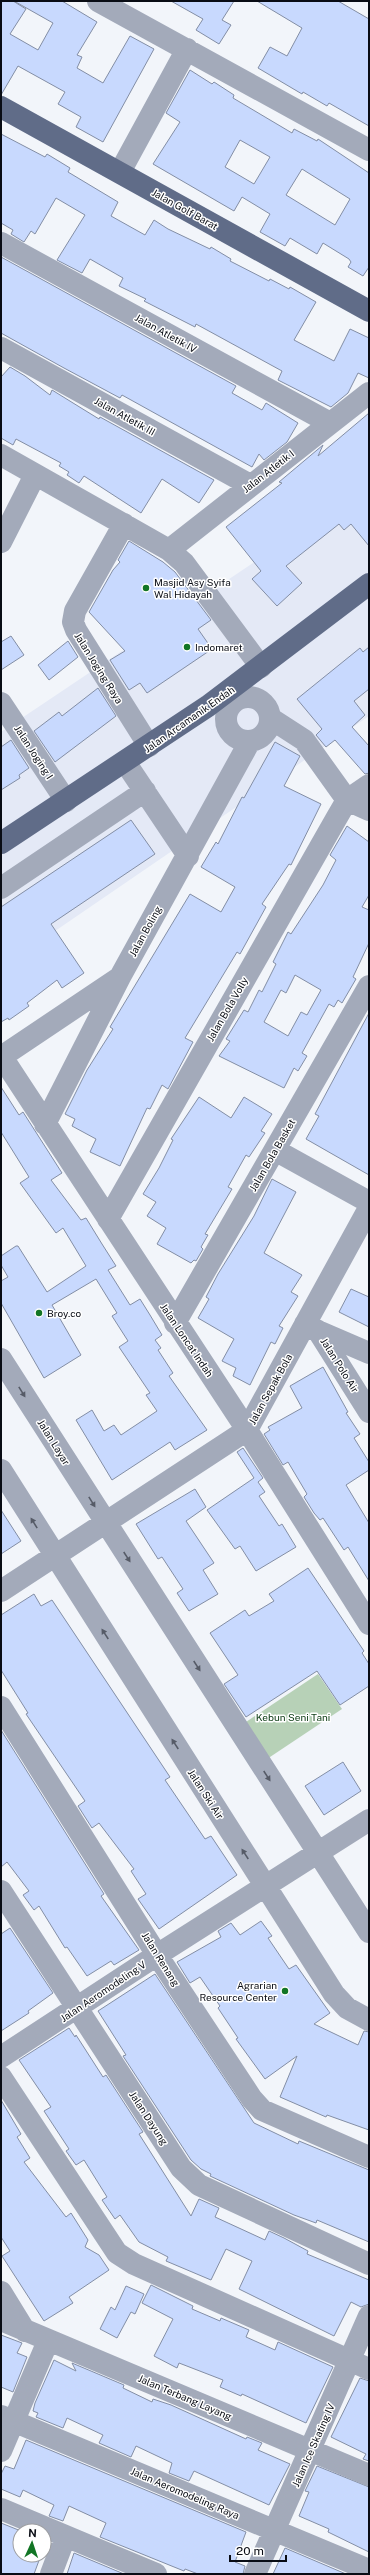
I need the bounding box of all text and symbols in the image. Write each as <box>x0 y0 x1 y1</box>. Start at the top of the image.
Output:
street label: Jalan Golf Barat <box>150 186 220 232</box>
street label: Jalan Atletik IV <box>133 311 199 355</box>
street label: Jalan Atletik III <box>92 394 158 438</box>
street label: Jalan Atletik I <box>240 447 296 495</box>
place label: Masjid Asy Syifa Wal Hidayah <box>154 576 231 600</box>
marker: Masjid Asy Syifa Wal Hidayah <box>141 583 151 593</box>
street label: Jalan Joging Raya <box>72 630 126 706</box>
place label: Indomaret <box>195 641 243 653</box>
marker: Indomaret <box>182 642 192 652</box>
street label: Jalan Arcamanik Endah <box>141 683 237 755</box>
street label: Jalan Joging I <box>12 723 56 781</box>
street label: Jalan Boling <box>126 904 164 958</box>
street label: Jalan Bola Volly <box>204 974 251 1043</box>
street label: Jalan Bola Basket <box>246 1117 298 1193</box>
street label: Jalan Loncat Indah <box>158 1301 216 1379</box>
place label: Broy.co <box>47 1307 82 1319</box>
marker: Broy.co <box>34 1308 44 1318</box>
street label: Jalan Polo Air <box>318 1335 362 1395</box>
street label: Jalan Sepak Bola <box>246 1352 294 1426</box>
one-way arrow <box>18 1387 26 1397</box>
street label: Jalan Layar <box>35 1417 73 1467</box>
one-way arrow <box>88 1496 95 1508</box>
one-way arrow <box>30 1518 38 1528</box>
one-way arrow <box>123 1552 131 1562</box>
one-way arrow <box>101 1629 108 1640</box>
one-way arrow <box>193 1661 201 1672</box>
park label: Kebun Seni Tani <box>256 1711 330 1723</box>
one-way arrow <box>171 1738 178 1750</box>
street label: Jalan Ski Air <box>185 1767 227 1821</box>
one-way arrow <box>263 1771 271 1781</box>
one-way arrow <box>241 1848 248 1860</box>
street label: Jalan Renang <box>140 1930 182 1988</box>
street label: Jalan Aeromodeling V <box>58 1958 148 2024</box>
place label: Agrarian Resource Center <box>200 1979 277 2003</box>
marker: Agrarian Resource Center <box>280 1986 290 1996</box>
street label: Jalan Dayung <box>127 2089 171 2147</box>
street label: Jalan Terbang Layang <box>136 2372 234 2422</box>
street label: Jalan Ice Skating IV <box>289 2401 337 2489</box>
street label: Jalan Aeromodeling Raya <box>129 2465 241 2521</box>
north arrow <box>12 2523 52 2563</box>
text: N <box>28 2527 37 2539</box>
scale bar <box>230 2537 286 2563</box>
text: 20 m <box>236 2544 264 2558</box>

